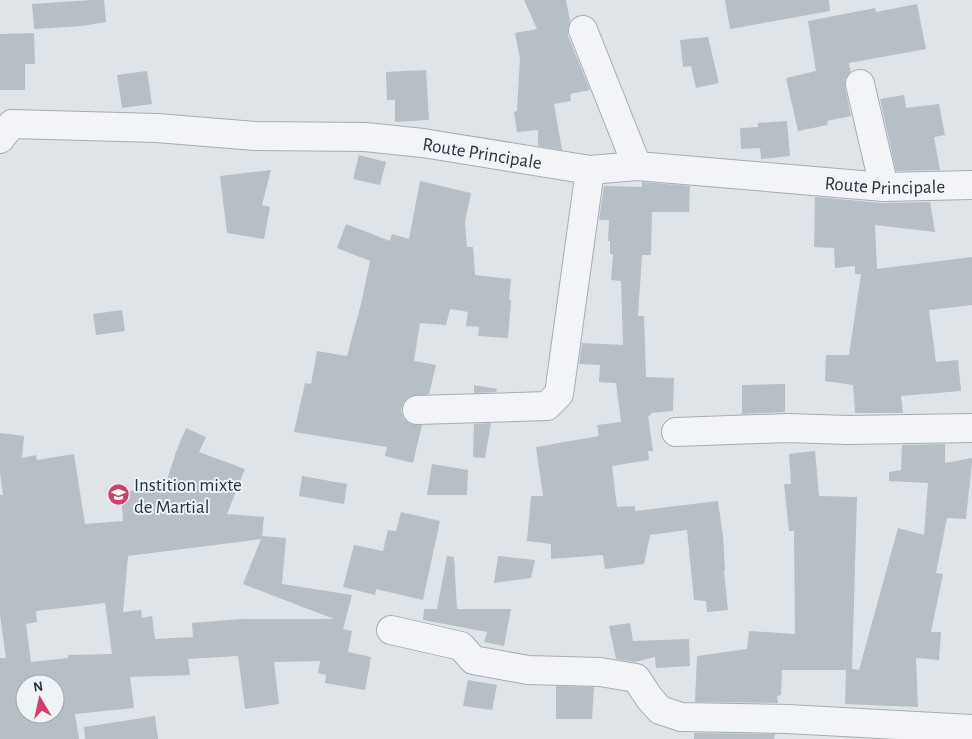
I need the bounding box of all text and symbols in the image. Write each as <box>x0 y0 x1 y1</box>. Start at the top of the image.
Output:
street label: Route Principale <box>421 135 543 173</box>
street label: Route Principale <box>824 174 945 198</box>
place label: Instition mixte de Martial <box>134 476 242 517</box>
school or university icon: Instition mixte de Martial <box>106 483 130 507</box>
north arrow <box>15 674 65 724</box>
text: N <box>32 679 44 695</box>

